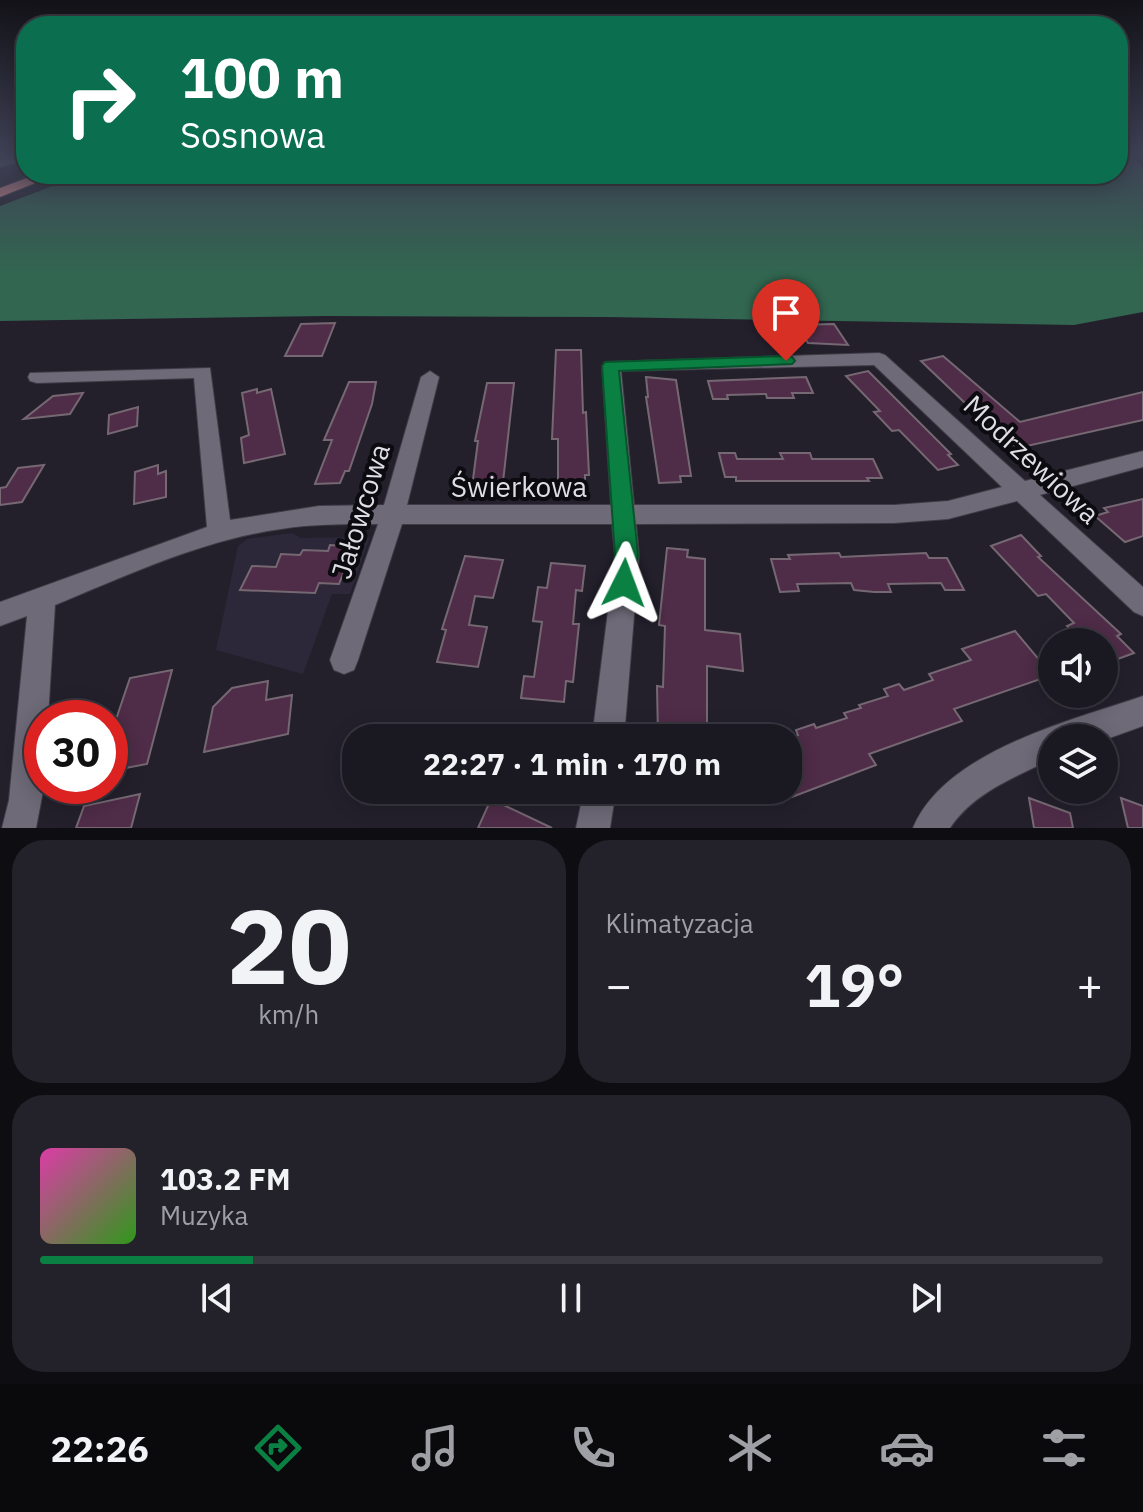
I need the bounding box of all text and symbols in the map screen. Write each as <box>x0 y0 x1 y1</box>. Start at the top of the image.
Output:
text: 100 m <box>180 41 344 113</box>
icon: right <box>48 48 152 152</box>
text: Sosnowa <box>180 111 326 158</box>
pin <box>752 279 820 361</box>
icon: arrive <box>764 291 808 335</box>
street label: Modrzewiowa <box>956 386 1108 532</box>
street label: Jałowcowa <box>322 439 398 583</box>
street label: Świerkowa <box>451 468 587 505</box>
position arrow <box>582 541 666 625</box>
map controls <box>1038 628 1118 804</box>
button: sound <box>1038 628 1118 708</box>
speed limit sign: 30 <box>24 700 128 804</box>
button: layers <box>1038 724 1118 804</box>
text: 22:27 · 1 min · 170 m <box>423 744 721 783</box>
text: 20 <box>226 877 351 1013</box>
text: Klimatyzacja <box>606 906 754 940</box>
text: 19° <box>804 945 904 1024</box>
text: − <box>606 956 632 1013</box>
text: + <box>1077 956 1103 1013</box>
text: km/h <box>258 997 319 1031</box>
text: 103.2 FM <box>160 1159 291 1198</box>
text: Muzyka <box>160 1198 248 1232</box>
icon: previous <box>195 1276 239 1320</box>
icon: pause <box>549 1276 593 1320</box>
icon: next <box>904 1276 948 1320</box>
icon: directions <box>250 1420 306 1476</box>
icon: music <box>407 1420 463 1476</box>
icon: phone <box>565 1420 621 1476</box>
icon: climate <box>722 1420 778 1476</box>
icon: car <box>879 1420 935 1476</box>
icon: filters <box>1036 1420 1092 1476</box>
text: 22:26 <box>51 1425 149 1472</box>

